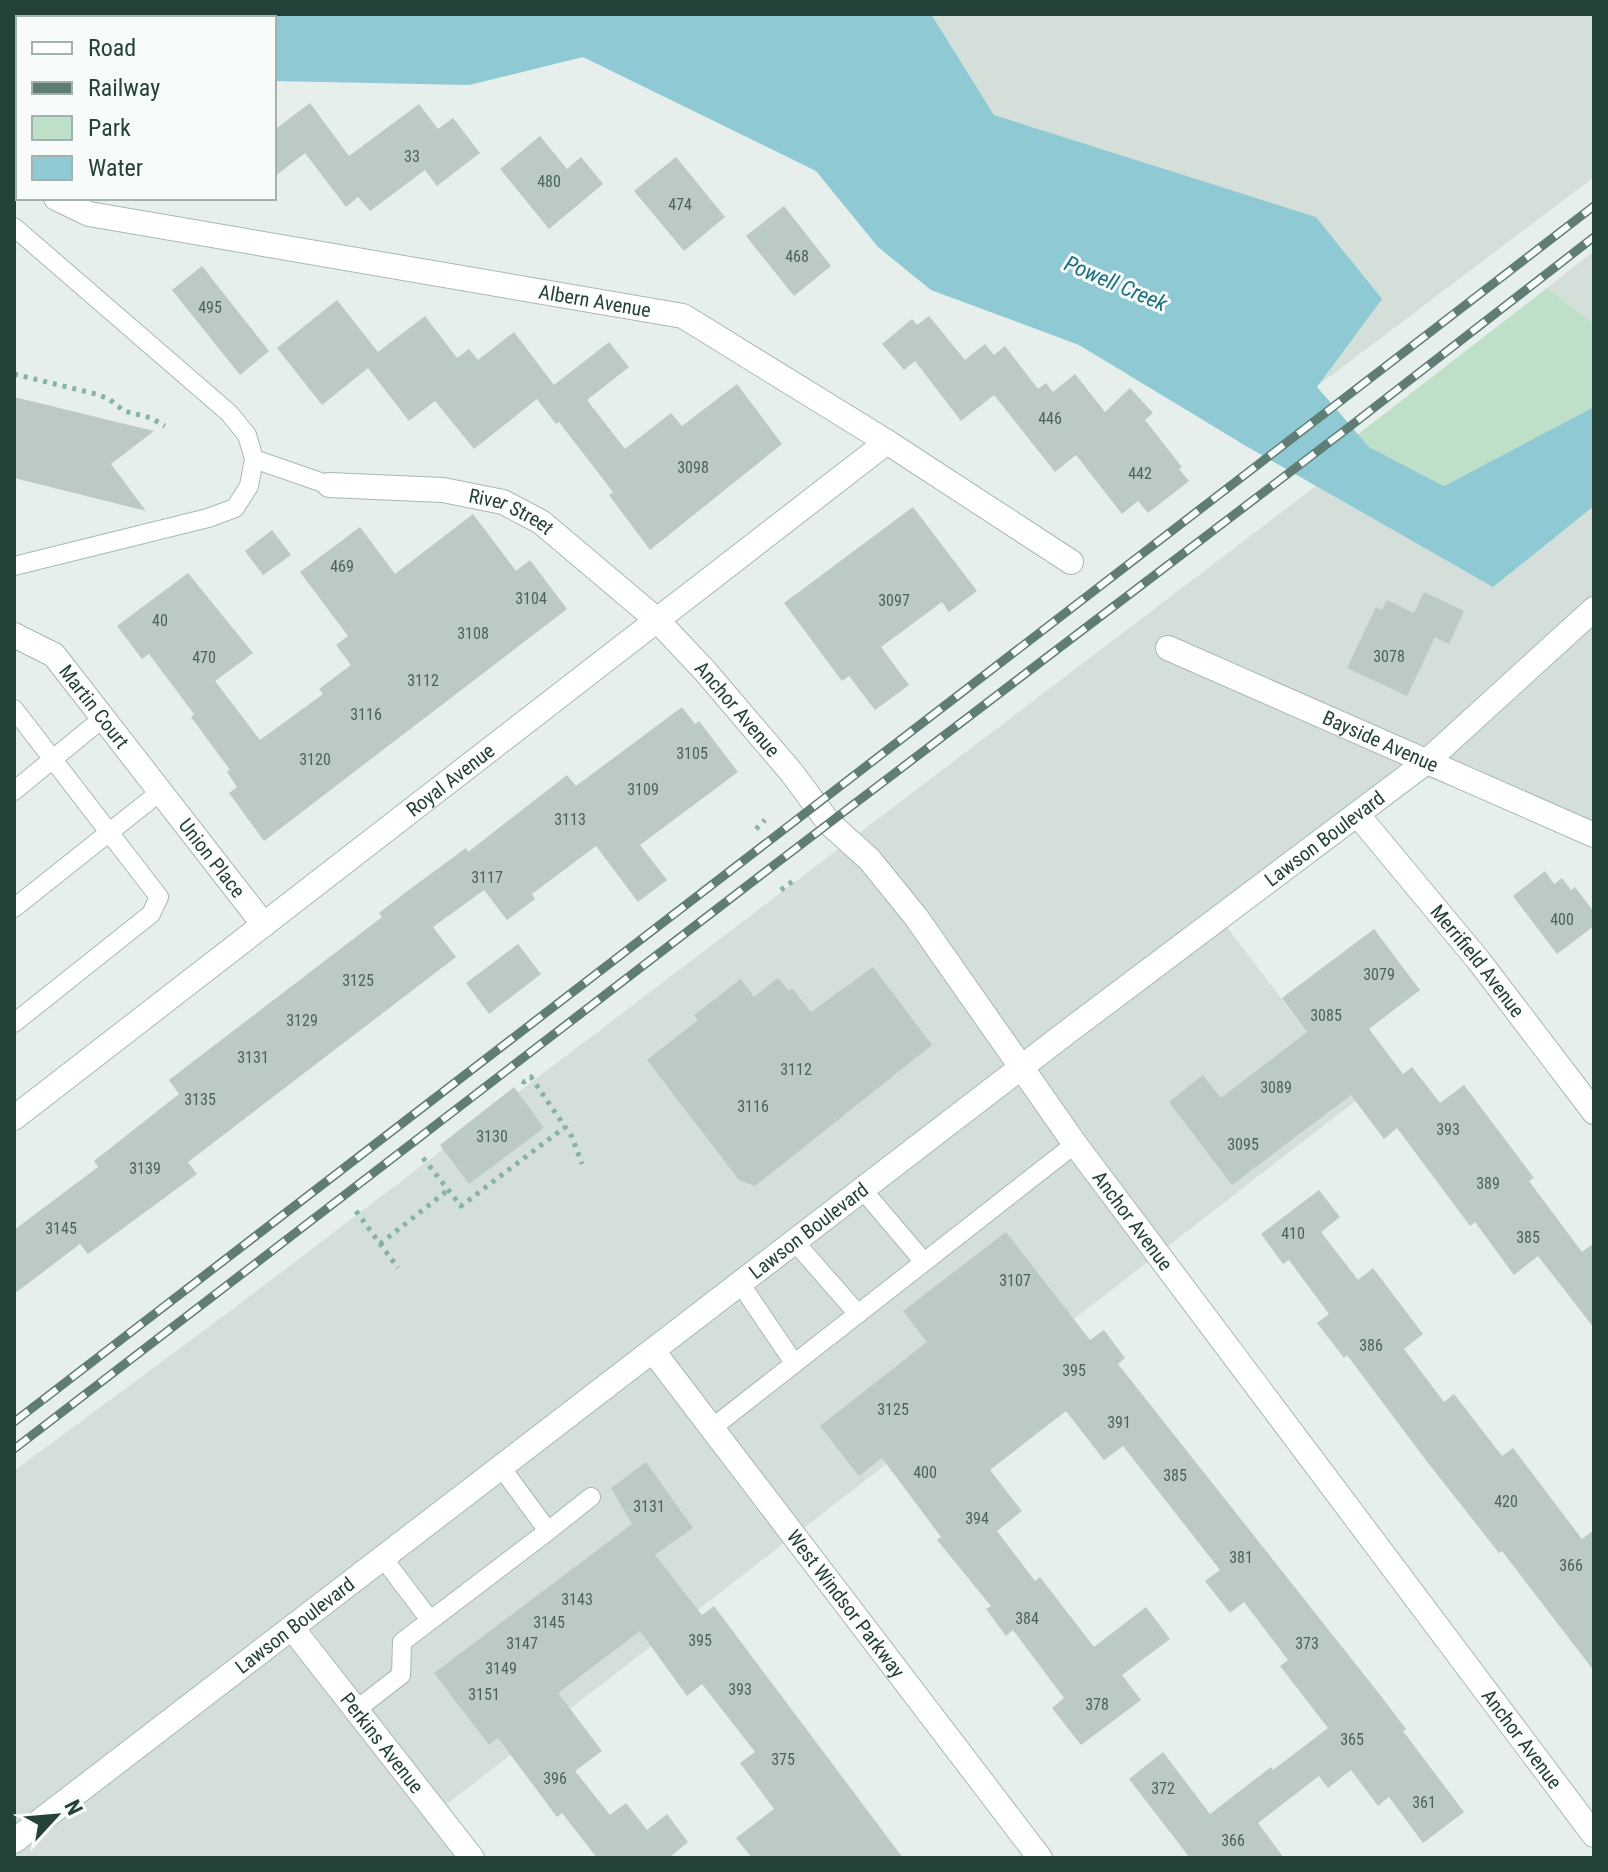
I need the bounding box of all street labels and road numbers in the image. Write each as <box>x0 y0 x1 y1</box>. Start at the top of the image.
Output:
street label: Albern Avenue <box>537 279 653 322</box>
street label: River Street <box>467 483 559 540</box>
street label: Anchor Avenue <box>690 656 785 762</box>
street label: Martin Court <box>54 660 134 753</box>
street label: Bayside Avenue <box>1319 705 1442 777</box>
street label: Royal Avenue <box>402 738 499 822</box>
street label: Lawson Boulevard <box>1260 786 1389 891</box>
street label: Union Place <box>174 814 250 902</box>
street label: Merrifield Avenue <box>1425 900 1529 1022</box>
street label: Anchor Avenue <box>1087 1166 1178 1275</box>
street label: Lawson Boulevard <box>744 1177 873 1284</box>
street label: West Windsor Parkway <box>782 1525 910 1682</box>
street label: Lawson Boulevard <box>230 1572 359 1679</box>
street label: Anchor Avenue <box>1477 1684 1567 1793</box>
street label: Perkins Avenue <box>335 1688 429 1798</box>

